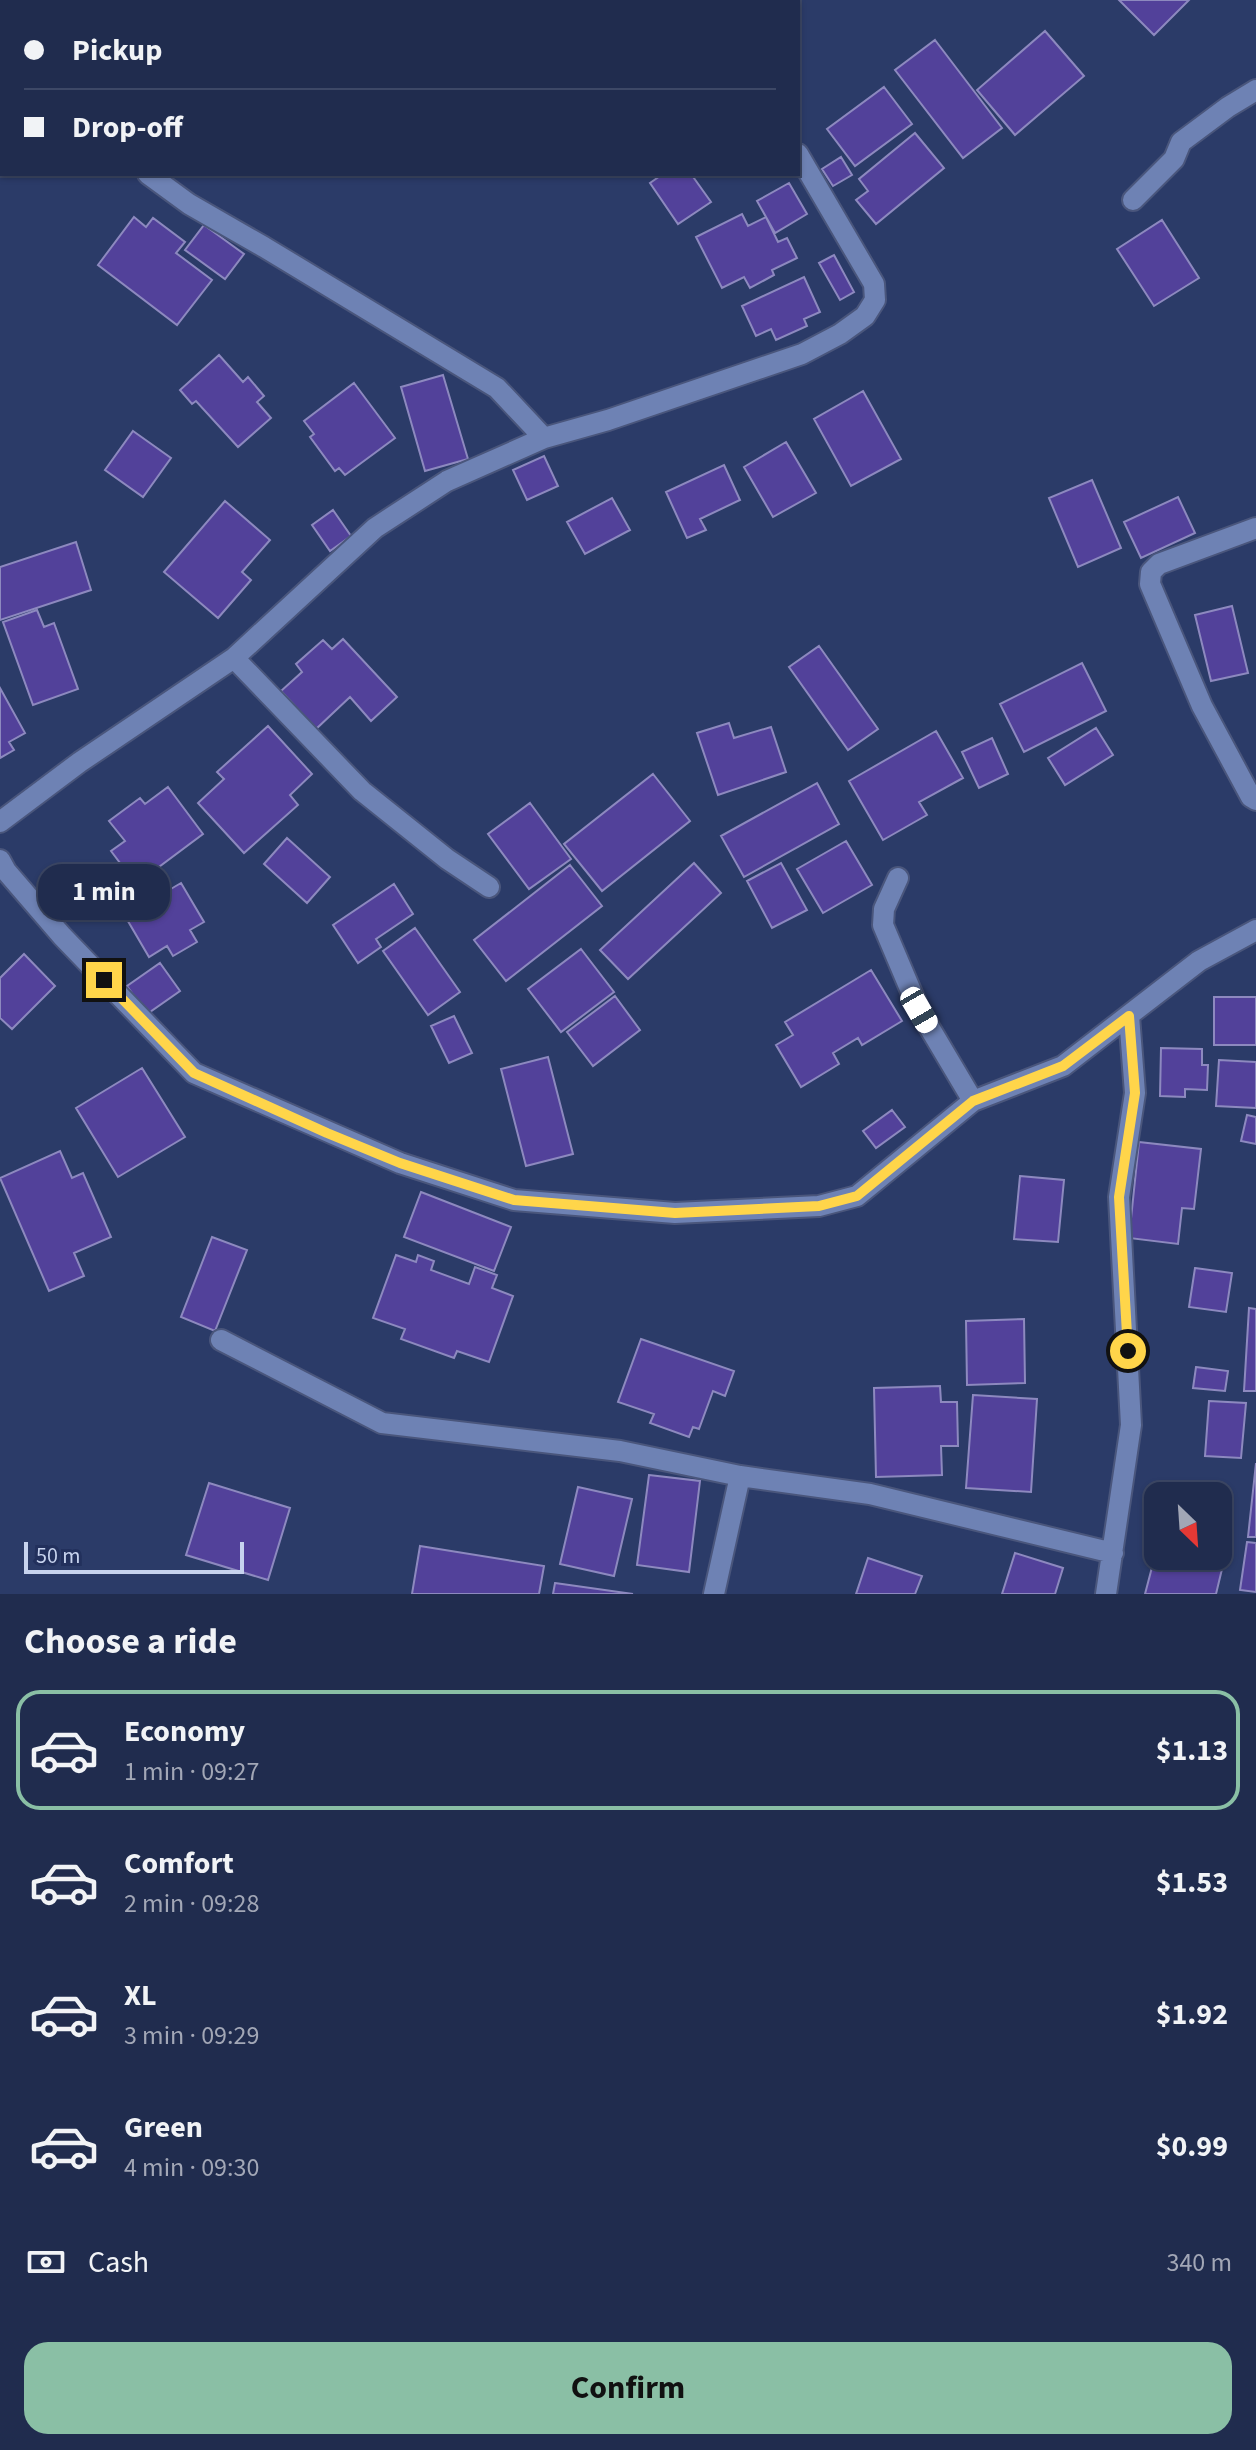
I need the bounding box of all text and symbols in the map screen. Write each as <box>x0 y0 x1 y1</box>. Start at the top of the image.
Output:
text: Pickup <box>72 29 162 72</box>
text: Drop-off <box>72 106 183 149</box>
callout: 1 min <box>38 864 170 920</box>
text: 1 min <box>72 873 136 910</box>
route end <box>86 962 122 998</box>
car <box>897 983 941 1037</box>
route start <box>1110 1333 1146 1369</box>
north arrow <box>1144 1482 1232 1570</box>
map controls <box>1144 1482 1232 1570</box>
scale bar <box>24 1538 244 1574</box>
text: 50 m <box>36 1540 81 1572</box>
text: Choose a ride <box>24 1616 237 1667</box>
text: Economy <box>124 1710 245 1753</box>
icon: car <box>28 1714 100 1786</box>
text: $1.13 <box>1156 1729 1228 1772</box>
text: 1 min · 09:27 <box>124 1753 259 1790</box>
text: Comfort <box>124 1842 234 1885</box>
icon: car <box>28 1846 100 1918</box>
text: $1.53 <box>1156 1861 1228 1904</box>
text: 2 min · 09:28 <box>124 1885 259 1922</box>
text: XL <box>124 1974 157 2017</box>
icon: car <box>28 1978 100 2050</box>
text: $1.92 <box>1156 1993 1228 2036</box>
text: 3 min · 09:29 <box>124 2017 259 2054</box>
text: Green <box>124 2106 203 2149</box>
icon: car <box>28 2110 100 2182</box>
text: $0.99 <box>1156 2125 1228 2168</box>
text: 4 min · 09:30 <box>124 2149 259 2186</box>
icon: cash <box>24 2240 68 2284</box>
text: Cash <box>88 2241 149 2284</box>
text: 340 m <box>1166 2244 1232 2281</box>
button: Confirm <box>24 2342 1232 2434</box>

